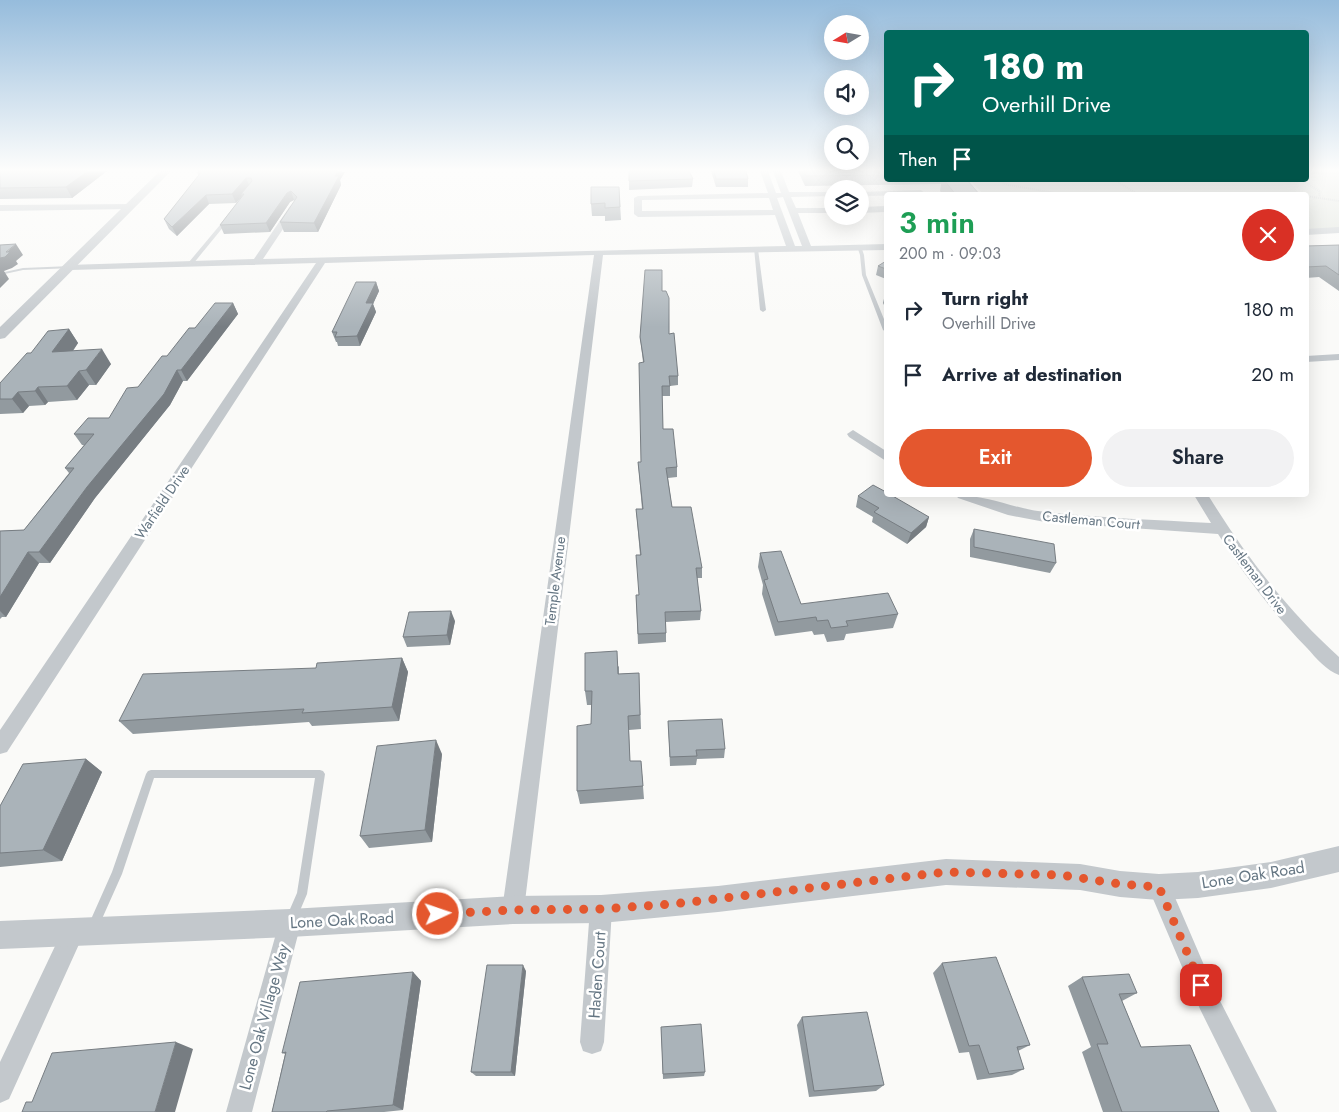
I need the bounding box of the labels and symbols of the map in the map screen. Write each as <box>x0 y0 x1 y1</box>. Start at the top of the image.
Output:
north arrow <box>824 15 869 60</box>
street label: Warfield Drive <box>130 461 194 543</box>
street label: Castleman Court <box>1041 506 1141 534</box>
street label: Castleman Drive <box>1218 530 1292 618</box>
street label: Temple Avenue <box>540 535 570 627</box>
street label: Lone Oak Road <box>1200 856 1306 894</box>
position arrow <box>411 887 463 939</box>
street label: Lone Oak Road <box>289 906 395 934</box>
street label: Haden Court <box>582 931 612 1019</box>
street label: Lone Oak Village Way <box>233 940 295 1093</box>
pin <box>1180 964 1222 1006</box>

